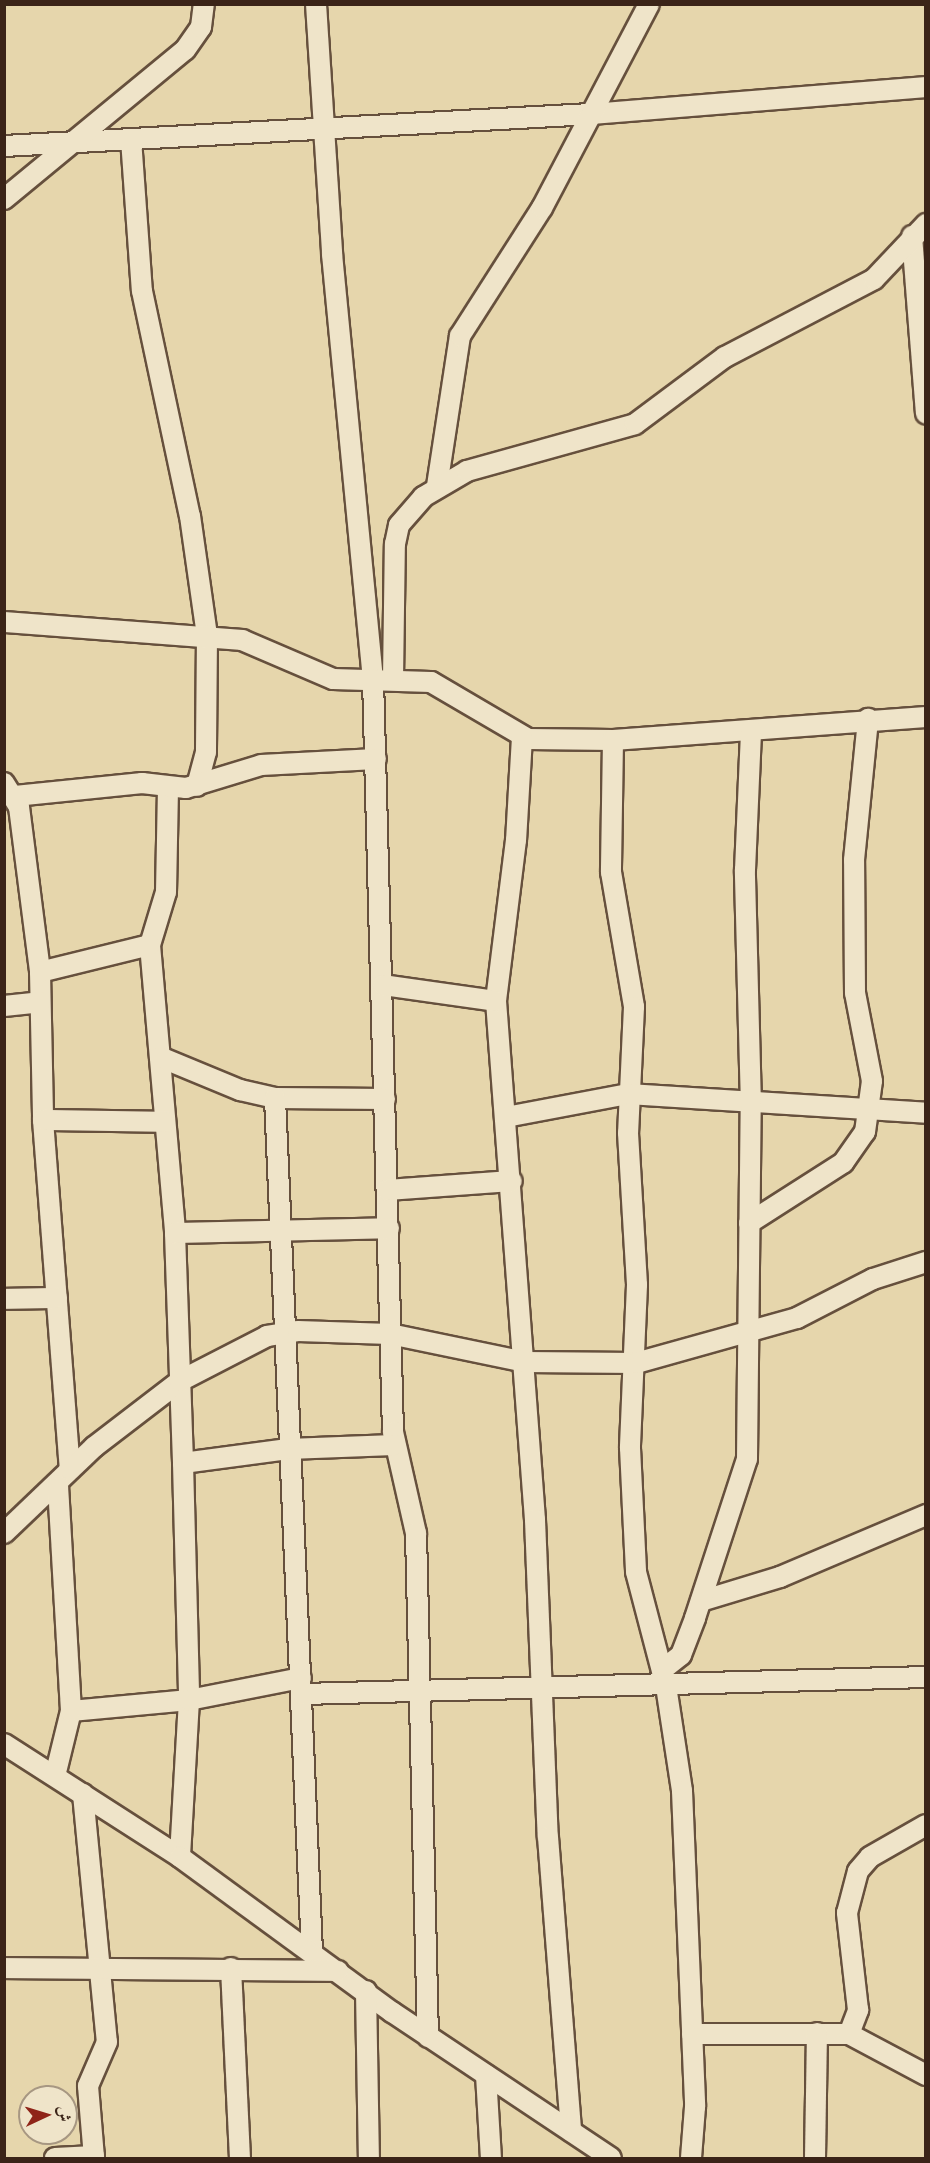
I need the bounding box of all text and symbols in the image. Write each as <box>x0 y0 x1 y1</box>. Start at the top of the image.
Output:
north arrow <box>18 2085 78 2145</box>
text: ش <box>53 2105 74 2122</box>

